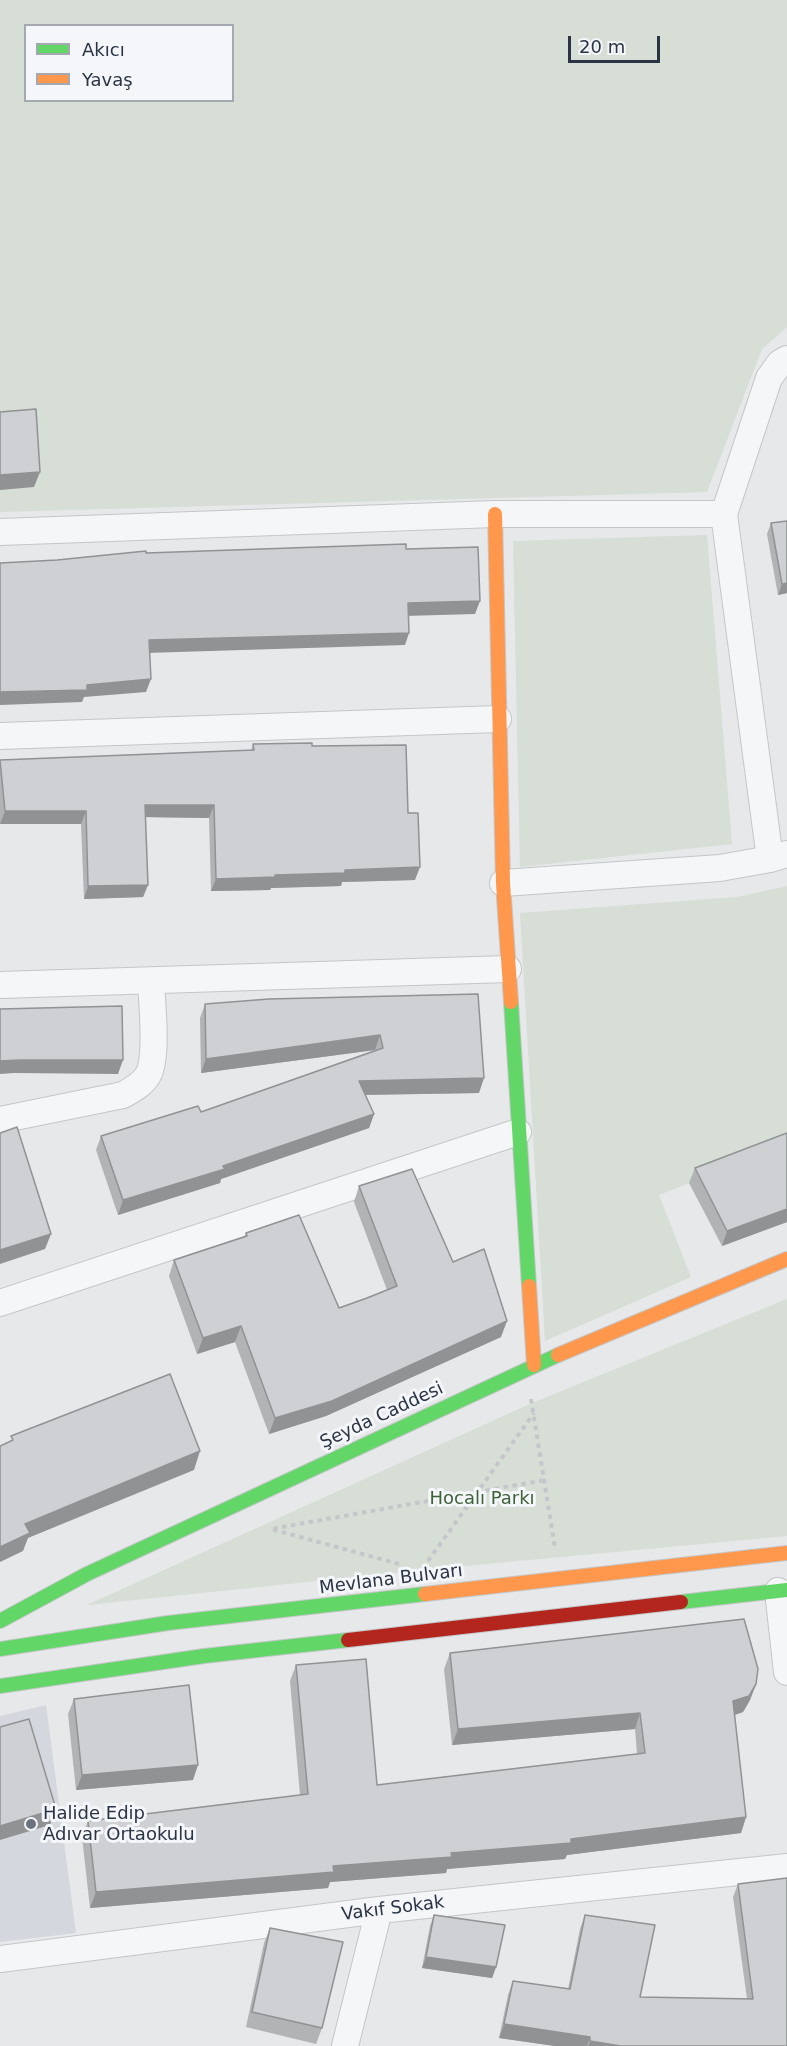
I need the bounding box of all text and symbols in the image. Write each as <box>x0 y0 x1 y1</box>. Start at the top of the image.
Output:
legend <box>24 24 234 102</box>
scale bar <box>571 24 662 62</box>
text: 20 m <box>579 36 625 57</box>
text: Akıcı <box>82 39 125 60</box>
text: Yavaş <box>82 69 133 90</box>
street label: Şeyda Caddesi <box>317 1378 447 1454</box>
park label: Hocalı Parkı <box>429 1488 535 1510</box>
street label: Mevlana Bulvarı <box>318 1560 464 1600</box>
place label: Halide Edip Adıvar Ortaokulu <box>43 1803 195 1846</box>
marker: Halide Edip Adıvar Ortaokulu <box>24 1817 38 1831</box>
street label: Vakıf Sokak <box>340 1892 446 1926</box>

